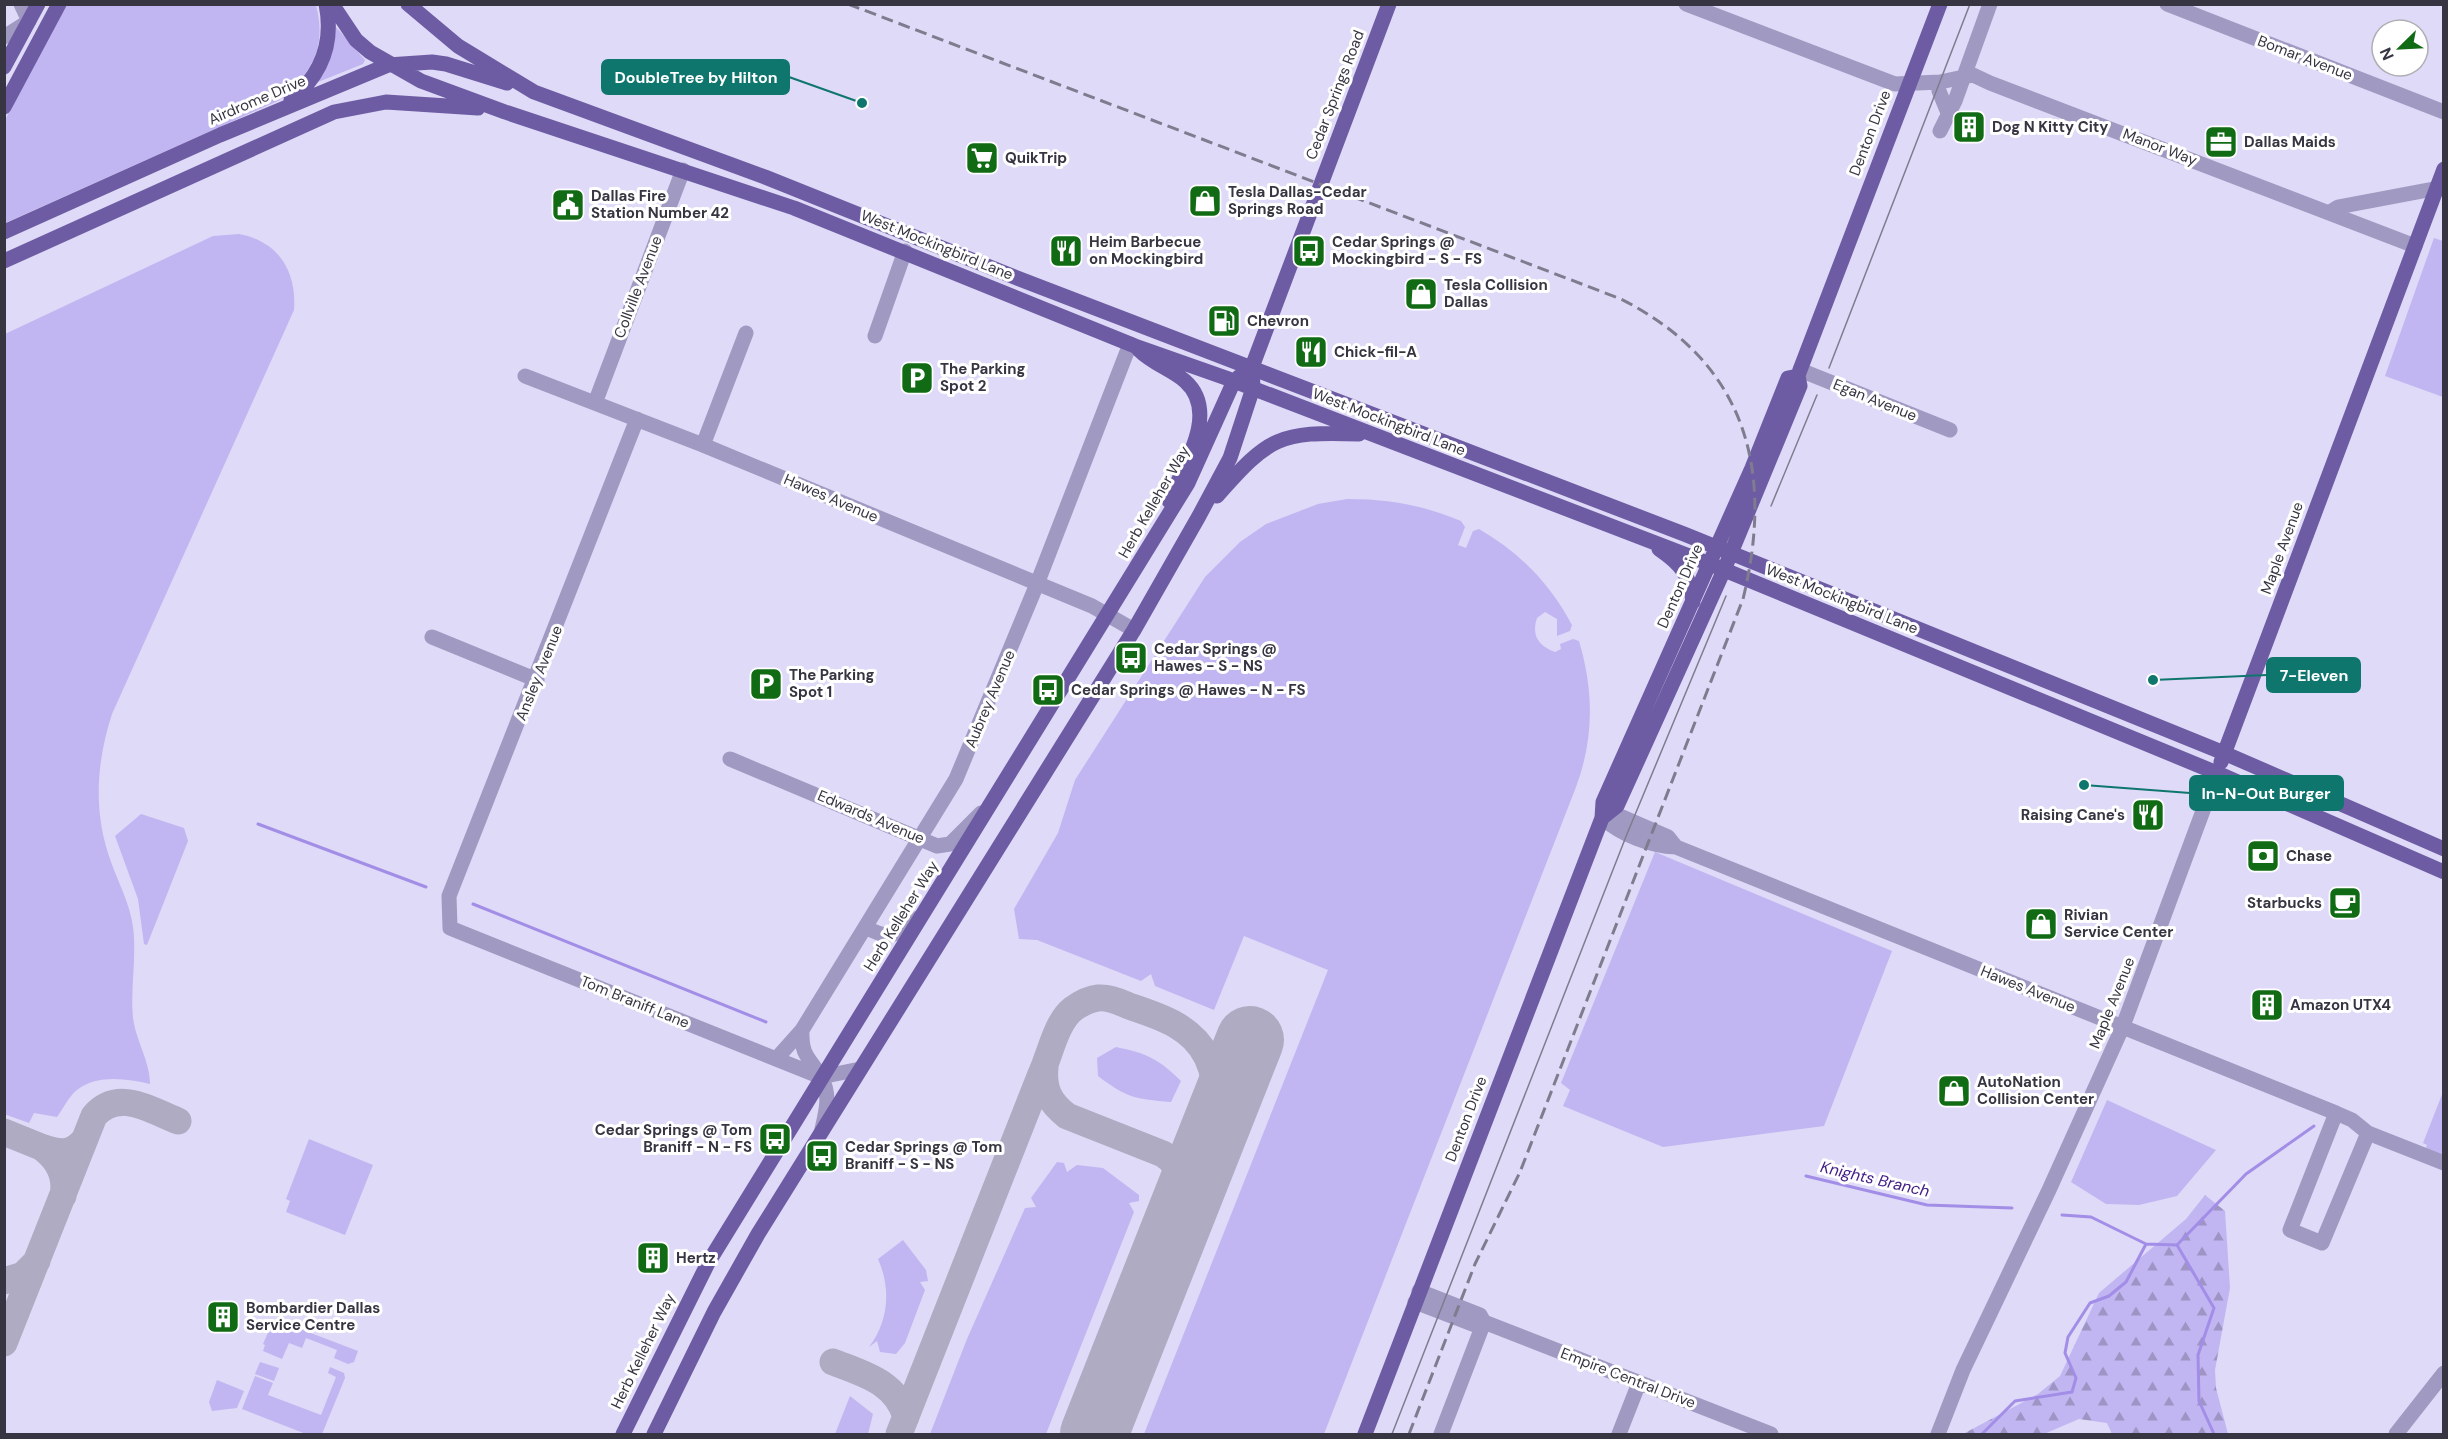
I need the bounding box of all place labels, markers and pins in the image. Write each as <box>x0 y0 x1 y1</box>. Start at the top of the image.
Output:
callout: DoubleTree by Hilton <box>602 60 789 94</box>
building icon: Dog N Kitty City <box>1951 109 1987 145</box>
place label: Dog N Kitty City <box>1992 117 2108 137</box>
office icon: Dallas Maids <box>2203 124 2239 160</box>
place label: Dallas Maids <box>2244 132 2336 152</box>
supermarket icon: QuikTrip <box>964 140 1000 176</box>
place label: QuikTrip <box>1005 148 1067 168</box>
place label: Tesla Dallas-Cedar Springs Road <box>1228 182 1367 219</box>
shop icon: Tesla Dallas-Cedar Springs Road <box>1187 183 1223 219</box>
place label: Dallas Fire Station Number 42 <box>591 186 729 223</box>
public building icon: Dallas Fire Station Number 42 <box>550 187 586 223</box>
place label: Heim Barbecue on Mockingbird <box>1089 232 1203 269</box>
place label: Cedar Springs @ Mockingbird - S - FS <box>1332 232 1482 269</box>
restaurant icon: Heim Barbecue on Mockingbird <box>1048 233 1084 269</box>
bus stop icon: Cedar Springs @ Mockingbird - S - FS <box>1291 233 1327 269</box>
place label: Tesla Collision Dallas <box>1444 275 1548 312</box>
shop icon: Tesla Collision Dallas <box>1403 276 1439 312</box>
fuel station icon: Chevron <box>1206 303 1242 339</box>
place label: Chevron <box>1247 311 1309 331</box>
restaurant icon: Chick-fil-A <box>1293 334 1329 370</box>
place label: Chick-fil-A <box>1334 342 1417 362</box>
place label: The Parking Spot 2 <box>940 359 1025 396</box>
parking icon: The Parking Spot 2 <box>899 360 935 396</box>
place label: Cedar Springs @ Hawes - S - NS <box>1154 639 1277 676</box>
bus stop icon: Cedar Springs @ Hawes - S - NS <box>1113 640 1149 676</box>
callout: 7-Eleven <box>2267 658 2360 692</box>
place label: The Parking Spot 1 <box>789 665 874 702</box>
parking icon: The Parking Spot 1 <box>748 666 784 702</box>
bus stop icon: Cedar Springs @ Hawes - N - FS <box>1030 672 1066 708</box>
place label: Cedar Springs @ Hawes - N - FS <box>1071 680 1306 700</box>
callout: In-N-Out Burger <box>2190 776 2343 810</box>
restaurant icon: Raising Cane's <box>2130 797 2166 833</box>
place label: Raising Cane's <box>2021 805 2125 825</box>
bank icon: Chase <box>2245 838 2281 874</box>
place label: Chase <box>2286 846 2332 866</box>
cafe icon: Starbucks <box>2327 885 2363 921</box>
place label: Starbucks <box>2247 893 2322 913</box>
place label: Rivian Service Center <box>2064 905 2173 942</box>
shop icon: Rivian Service Center <box>2023 906 2059 942</box>
building icon: Amazon UTX4 <box>2249 987 2285 1023</box>
place label: Amazon UTX4 <box>2290 995 2391 1015</box>
place label: AutoNation Collision Center <box>1977 1072 2094 1109</box>
shop icon: AutoNation Collision Center <box>1936 1073 1972 1109</box>
place label: Cedar Springs @ Tom Braniff - N - FS <box>595 1120 752 1157</box>
bus stop icon: Cedar Springs @ Tom Braniff - N - FS <box>757 1121 793 1157</box>
place label: Cedar Springs @ Tom Braniff - S - NS <box>845 1137 1002 1174</box>
bus stop icon: Cedar Springs @ Tom Braniff - S - NS <box>804 1138 840 1174</box>
building icon: Hertz <box>635 1240 671 1276</box>
place label: Hertz <box>676 1248 716 1268</box>
place label: Bombardier Dallas Service Centre <box>246 1298 380 1335</box>
building icon: Bombardier Dallas Service Centre <box>205 1299 241 1335</box>

